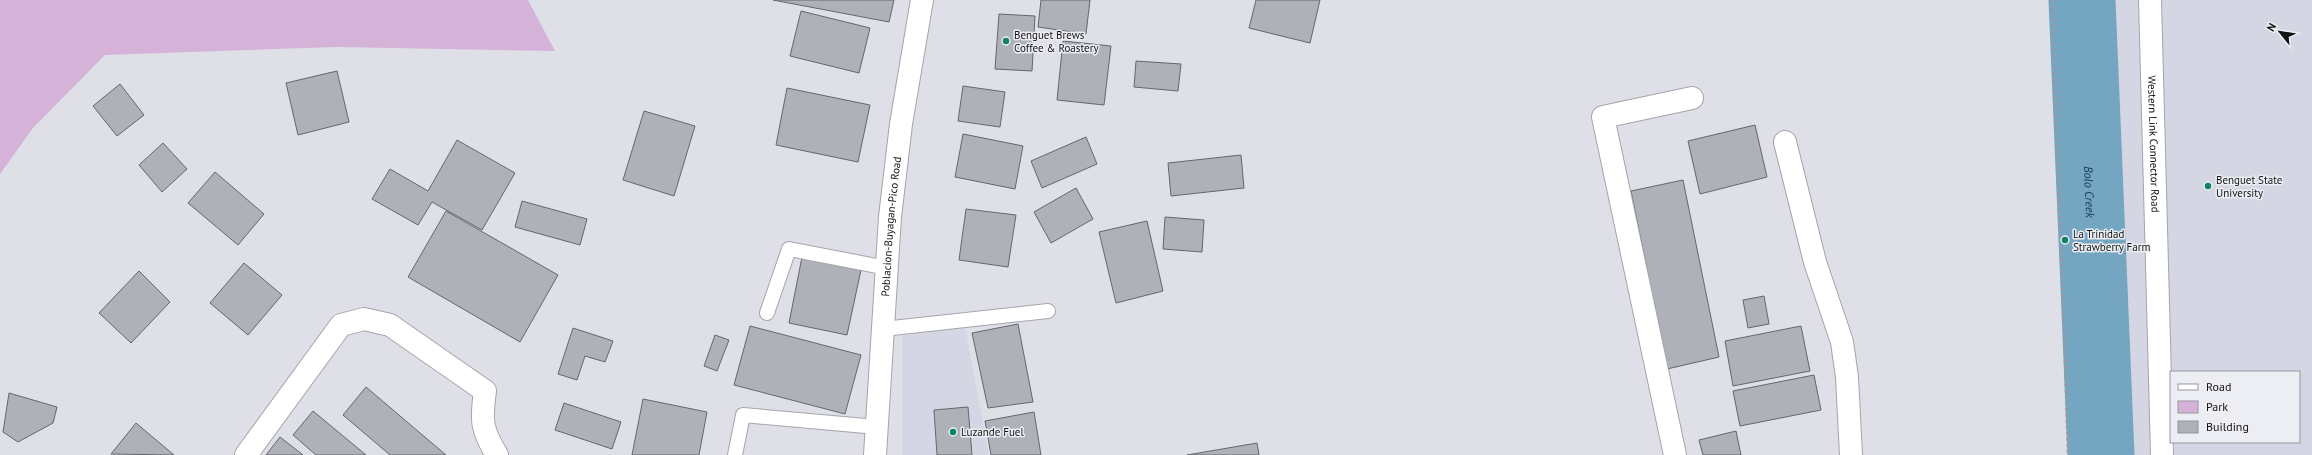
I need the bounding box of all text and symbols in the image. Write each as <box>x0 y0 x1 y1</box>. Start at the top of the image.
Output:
north arrow <box>2260 12 2300 52</box>
text: N <box>2263 20 2279 34</box>
place label: Benguet Brews Coffee & Roastery <box>1014 28 1099 55</box>
marker: Benguet Brews Coffee & Roastery <box>1001 36 1011 46</box>
street label: Western Link Connector Road <box>2145 75 2163 213</box>
street label: Poblacion-Buyagan-Pico Road <box>878 156 904 297</box>
water label: Bolo Creek <box>2081 166 2099 219</box>
place label: Benguet State University <box>2216 173 2283 200</box>
marker: Benguet State University <box>2203 181 2213 191</box>
place label: La Trinidad Strawberry Farm <box>2073 227 2150 254</box>
marker: La Trinidad Strawberry Farm <box>2060 235 2070 245</box>
legend <box>2170 371 2300 443</box>
text: Road <box>2206 379 2231 394</box>
text: Park <box>2206 399 2228 414</box>
text: Building <box>2206 419 2249 434</box>
place label: Luzande Fuel <box>961 425 1024 439</box>
marker: Luzande Fuel <box>948 427 958 437</box>

